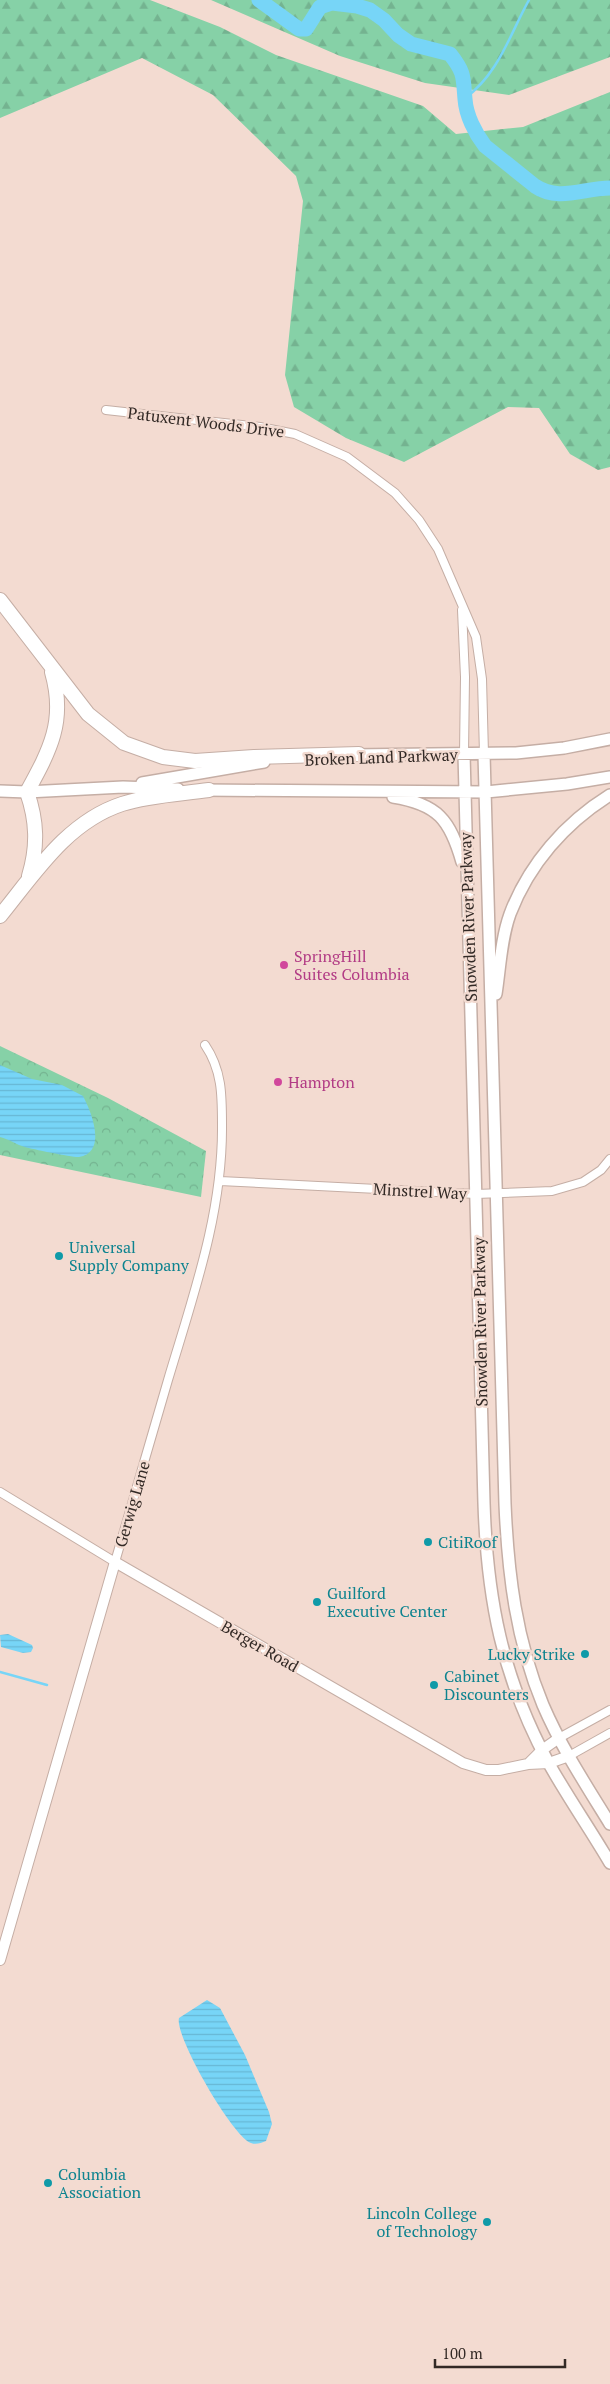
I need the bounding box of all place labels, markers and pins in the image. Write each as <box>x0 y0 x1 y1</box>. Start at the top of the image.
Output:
place label: SpringHill Suites Columbia <box>294 945 410 985</box>
marker: SpringHill Suites Columbia <box>278 959 290 971</box>
place label: Hampton <box>288 1071 355 1093</box>
marker: Hampton <box>272 1076 284 1088</box>
place label: Universal Supply Company <box>69 1236 190 1276</box>
marker: Universal Supply Company <box>53 1250 65 1262</box>
place label: CitiRoof <box>438 1531 498 1553</box>
marker: CitiRoof <box>422 1536 434 1548</box>
place label: Guilford Executive Center <box>327 1582 448 1622</box>
marker: Guilford Executive Center <box>311 1596 323 1608</box>
place label: Lucky Strike <box>488 1643 575 1665</box>
marker: Lucky Strike <box>579 1648 591 1660</box>
place label: Cabinet Discounters <box>444 1665 529 1705</box>
marker: Cabinet Discounters <box>428 1679 440 1691</box>
place label: Columbia Association <box>58 2163 142 2203</box>
marker: Columbia Association <box>42 2177 54 2189</box>
place label: Lincoln College of Technology <box>367 2202 478 2242</box>
marker: Lincoln College of Technology <box>481 2216 493 2228</box>

